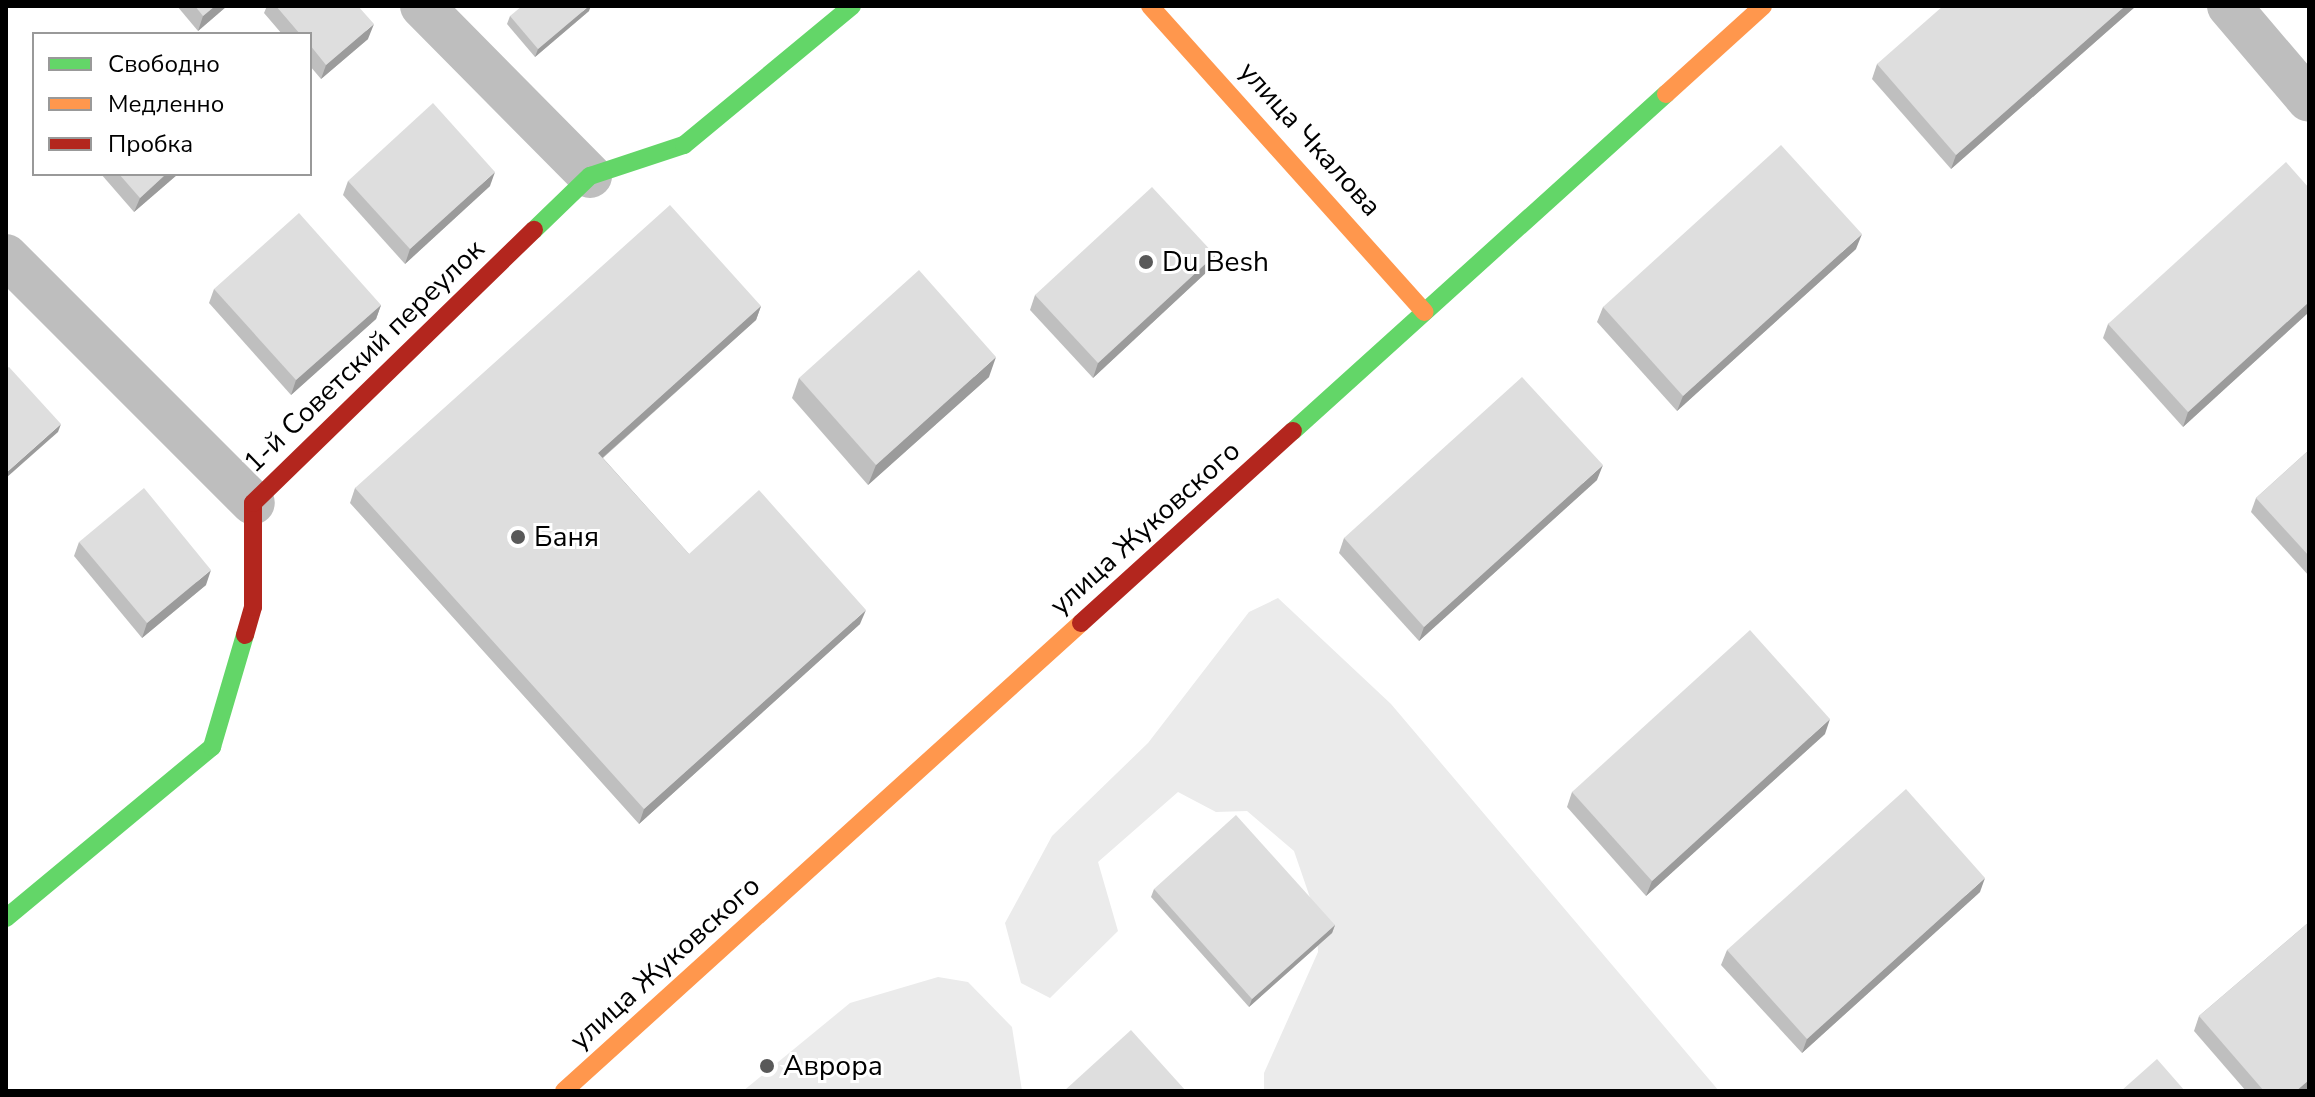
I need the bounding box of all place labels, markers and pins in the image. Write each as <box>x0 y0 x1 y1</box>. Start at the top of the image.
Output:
place label: Du Besh <box>1162 245 1269 279</box>
marker: Du Besh <box>1137 253 1155 271</box>
place label: Баня <box>534 520 599 554</box>
marker: Баня <box>509 528 527 546</box>
place label: Аврора <box>783 1049 883 1083</box>
marker: Аврора <box>758 1057 776 1075</box>

